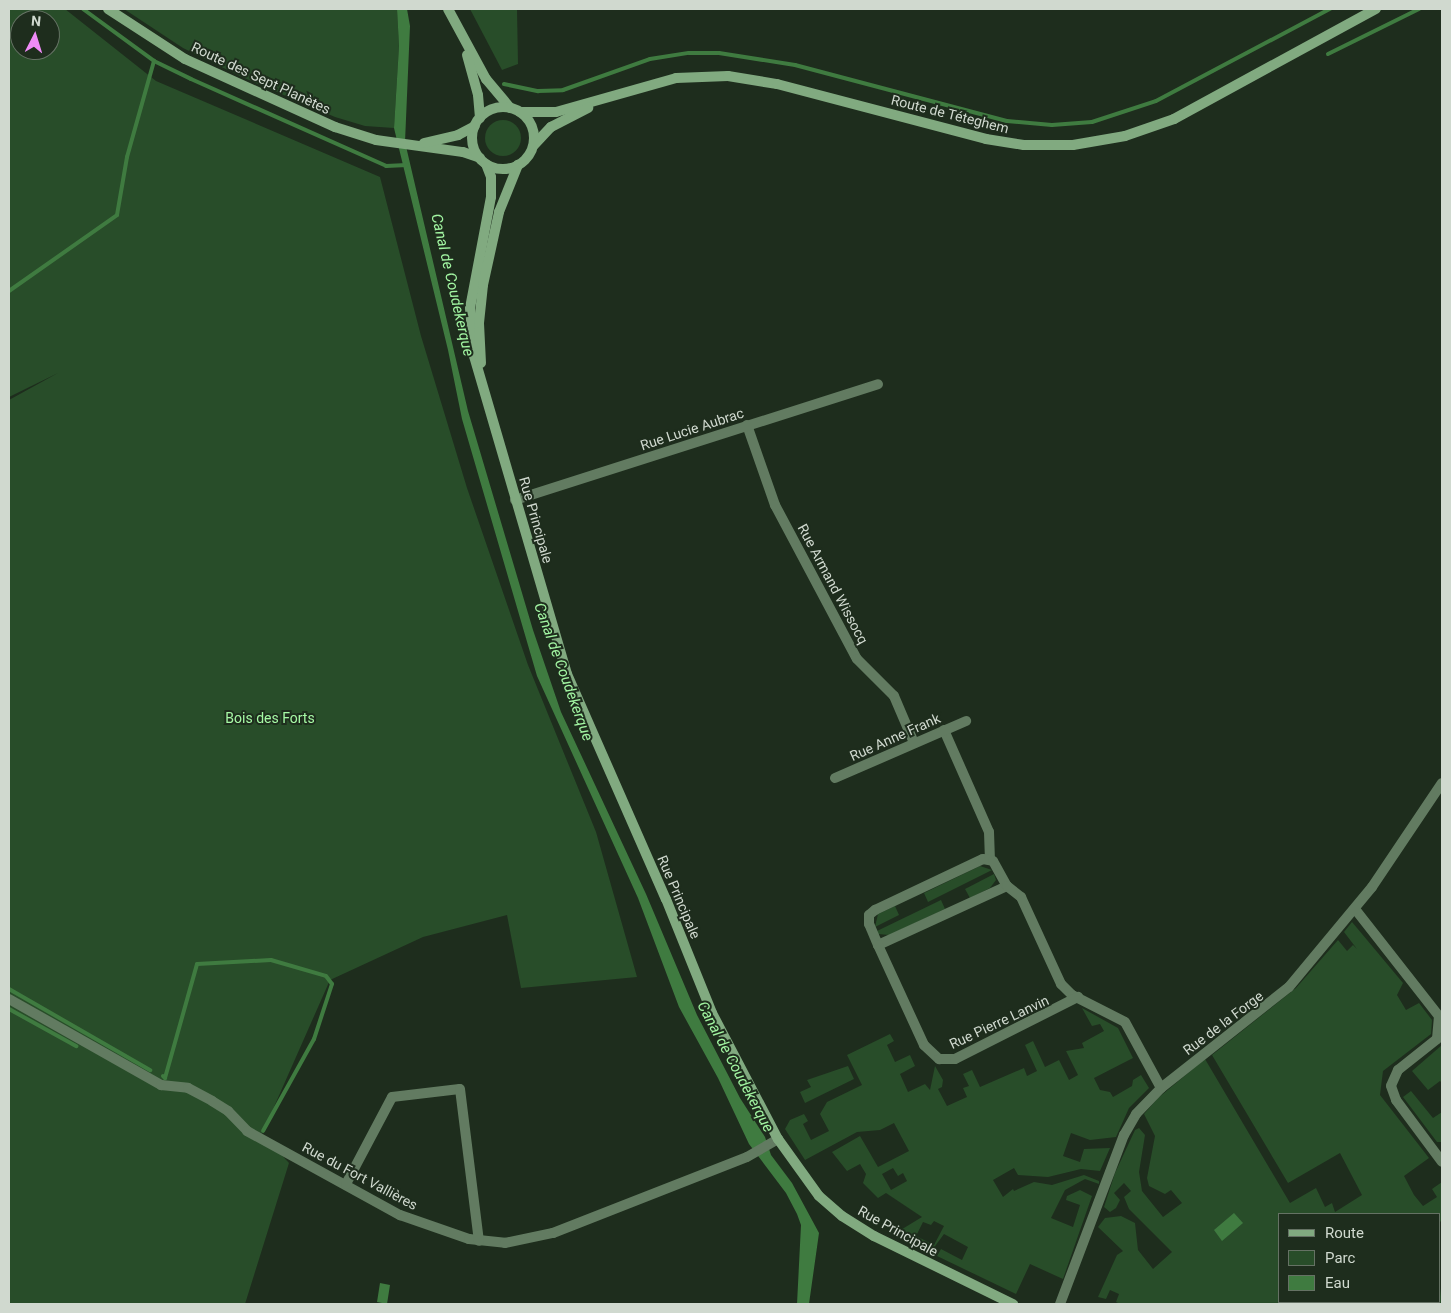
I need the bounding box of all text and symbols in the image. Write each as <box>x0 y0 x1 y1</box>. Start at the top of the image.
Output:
north arrow <box>10 10 60 60</box>
text: N <box>31 13 42 29</box>
street label: Route des Sept Planètes <box>189 38 333 118</box>
street label: Route de Téteghem <box>889 91 1011 137</box>
water label: Canal de Coudekerque <box>427 212 477 358</box>
street label: Rue Lucie Aubrac <box>638 404 746 454</box>
street label: Rue Principale <box>516 475 556 565</box>
street label: Rue Armand Wissocq <box>794 521 872 647</box>
water label: Canal de Coudekerque <box>530 601 596 743</box>
park label: Bois des Forts <box>225 710 315 726</box>
street label: Rue Anne Frank <box>847 710 943 764</box>
street label: Rue Principale <box>654 853 704 941</box>
street label: Rue de la Forge <box>1180 987 1266 1059</box>
street label: Rue Pierre Lanvin <box>947 992 1051 1052</box>
water label: Canal de Coudekerque <box>693 998 777 1136</box>
street label: Rue du Fort Vallières <box>299 1138 421 1214</box>
street label: Rue Principale <box>855 1202 941 1260</box>
legend <box>1278 1213 1441 1303</box>
text: Route <box>1325 1224 1364 1242</box>
text: Parc <box>1325 1249 1355 1267</box>
text: Eau <box>1325 1274 1350 1292</box>

